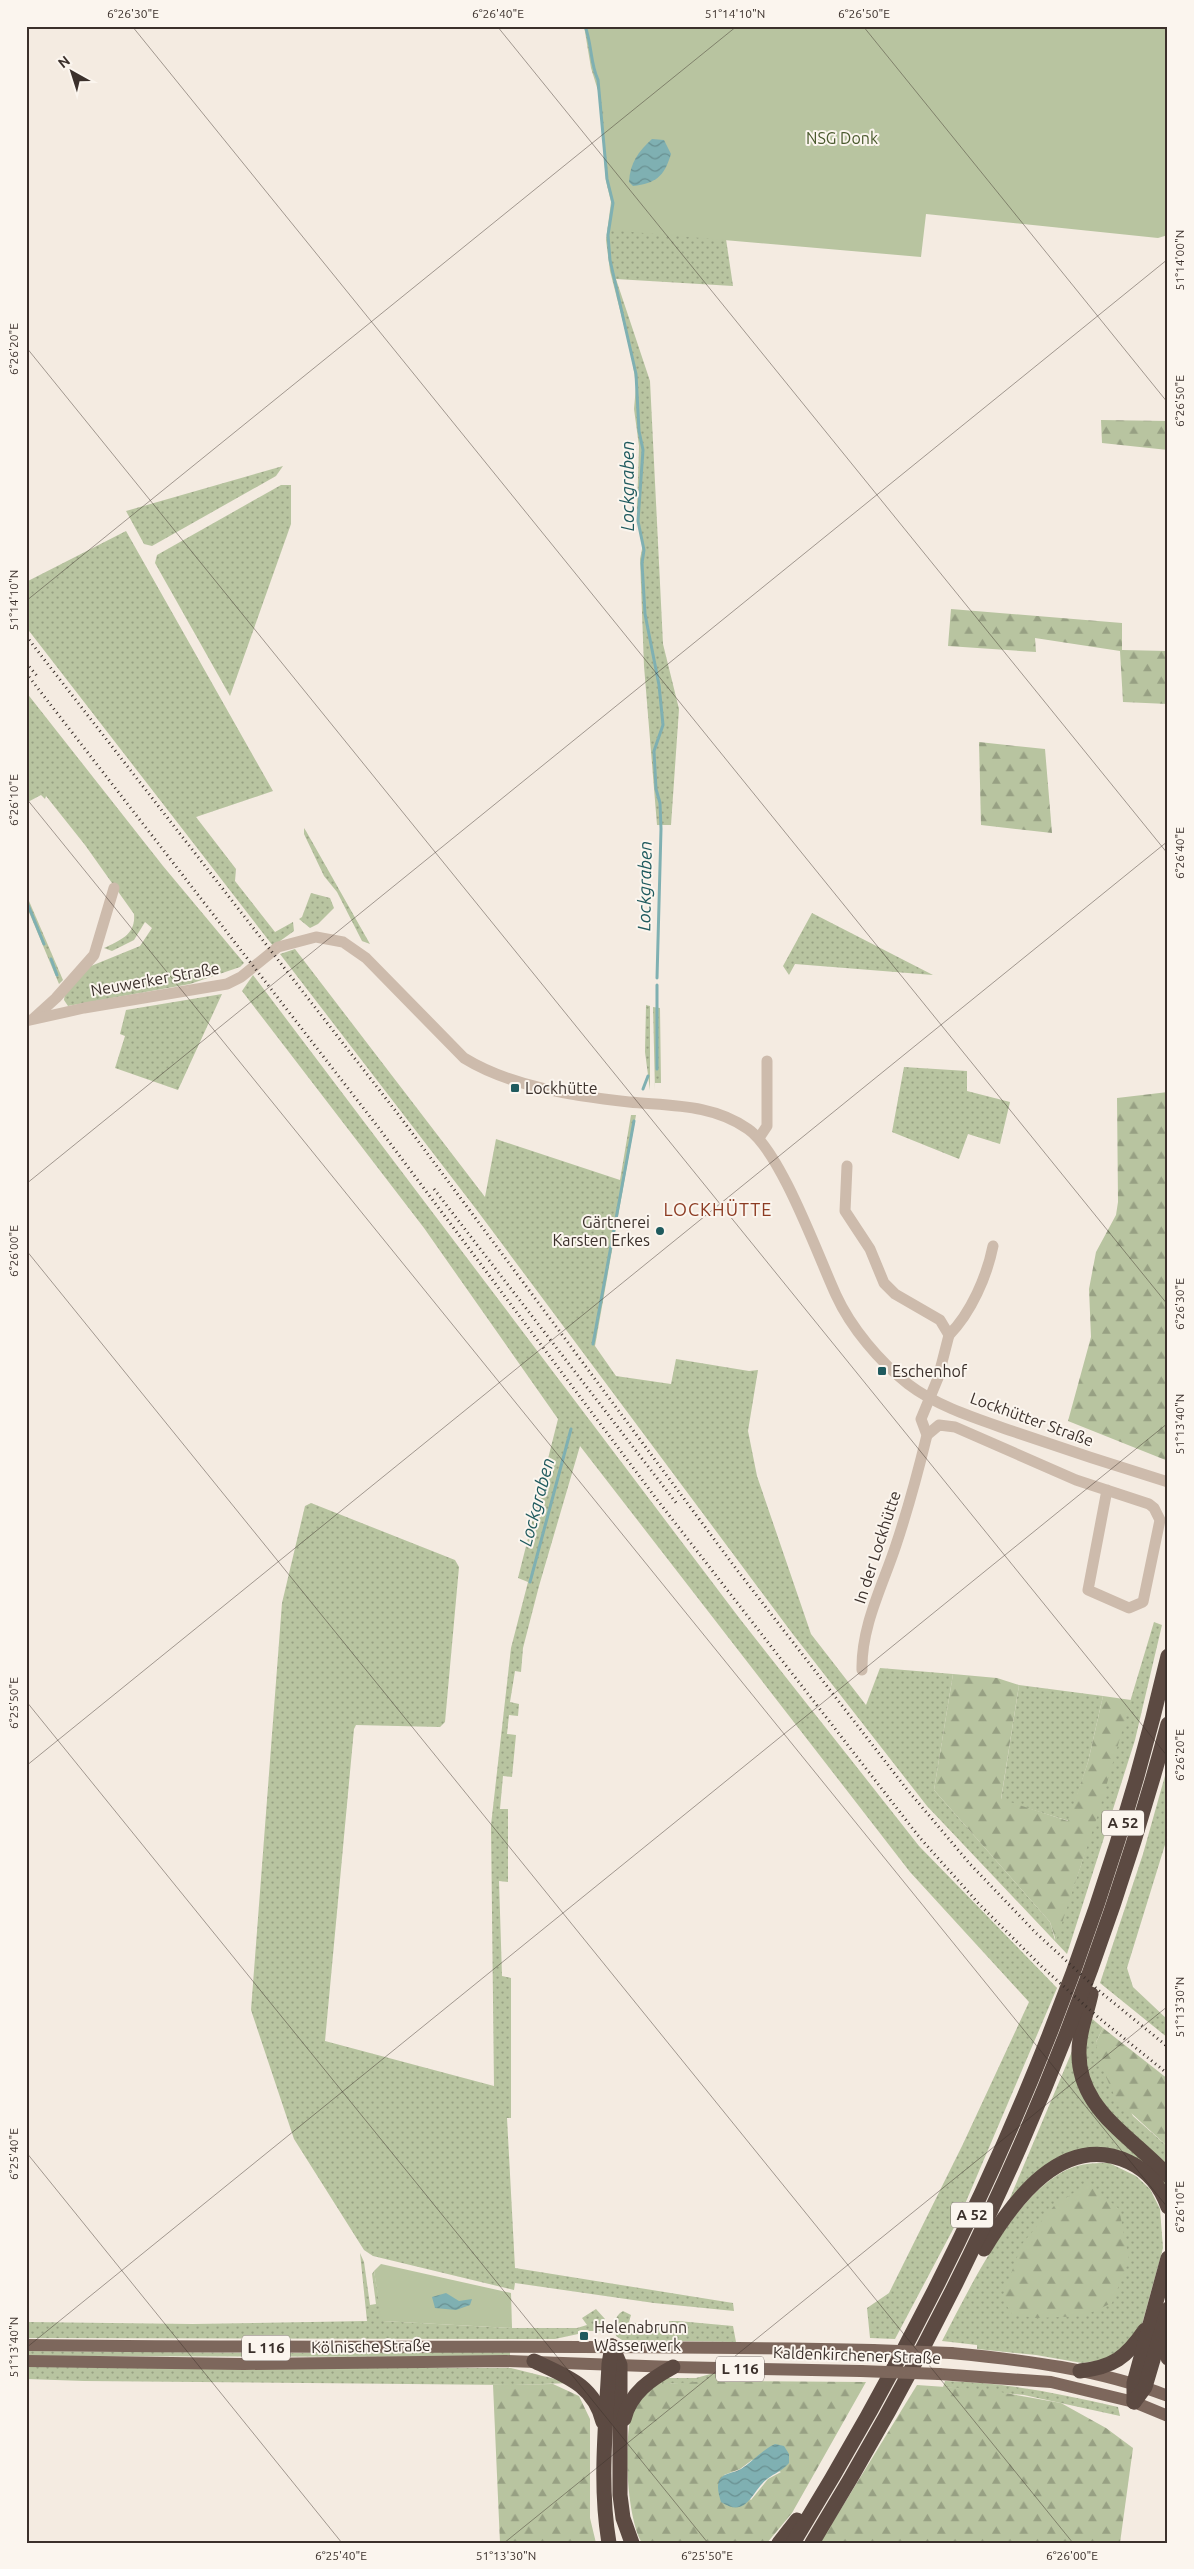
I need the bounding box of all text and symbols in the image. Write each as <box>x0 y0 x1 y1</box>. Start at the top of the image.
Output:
text: 6°26'30"E <box>107 7 159 20</box>
text: 6°26'40"E <box>472 7 524 20</box>
text: 51°14'10"N <box>705 7 765 20</box>
text: 6°26'50"E <box>838 7 890 20</box>
north arrow <box>48 48 98 98</box>
text: N <box>55 52 73 71</box>
park label: NSG Donk <box>806 129 878 147</box>
text: 51°14'00"N <box>1173 230 1186 290</box>
text: 6°26'20"E <box>7 323 20 375</box>
text: 6°26'50"E <box>1173 375 1186 427</box>
water label: Lockgraben <box>617 441 637 531</box>
text: 51°14'10"N <box>7 570 20 630</box>
text: 6°26'10"E <box>7 774 20 826</box>
text: 6°26'40"E <box>1173 827 1186 879</box>
water label: Lockgraben <box>633 841 655 931</box>
street label: Neuwerker Straße <box>89 959 221 999</box>
place label: Lockhütte <box>525 1079 598 1097</box>
marker: Lockhütte <box>509 1082 521 1094</box>
district label: LOCKHÜTTE <box>664 1199 772 1219</box>
place label: Gärtnerei Karsten Erkes <box>553 1213 650 1249</box>
text: 6°26'00"E <box>7 1225 20 1277</box>
marker: Gärtnerei Karsten Erkes <box>654 1225 666 1237</box>
text: 6°26'30"E <box>1173 1278 1186 1330</box>
place label: Eschenhof <box>892 1362 968 1380</box>
marker: Eschenhof <box>876 1365 888 1377</box>
street label: Lockhütter Straße <box>968 1388 1096 1450</box>
text: 51°13'40"N <box>1173 1394 1186 1454</box>
water label: Lockgraben <box>515 1455 557 1548</box>
street label: In der Lockhütte <box>850 1488 904 1606</box>
text: 6°25'50"E <box>7 1677 20 1729</box>
text: 6°26'20"E <box>1173 1729 1186 1781</box>
road number: A 52 <box>1102 1810 1144 1836</box>
text: 51°13'30"N <box>1173 1977 1186 2037</box>
text: 6°25'40"E <box>7 2128 20 2180</box>
text: 6°26'10"E <box>1173 2181 1186 2233</box>
road number: A 52 <box>951 2202 993 2228</box>
text: 51°13'40"N <box>7 2317 20 2377</box>
place label: Helenabrunn Wasserwerk <box>594 2318 687 2354</box>
marker: Helenabrunn Wasserwerk <box>578 2330 590 2342</box>
road number: L 116 <box>242 2336 290 2360</box>
street label: Kölnische Straße <box>311 2336 431 2356</box>
street label: Kaldenkirchener Straße <box>773 2343 941 2367</box>
road number: L 116 <box>716 2356 764 2382</box>
text: 6°25'40"E <box>315 2549 367 2562</box>
text: 51°13'30"N <box>476 2549 536 2562</box>
text: 6°25'50"E <box>681 2549 733 2562</box>
text: 6°26'00"E <box>1046 2549 1098 2562</box>

